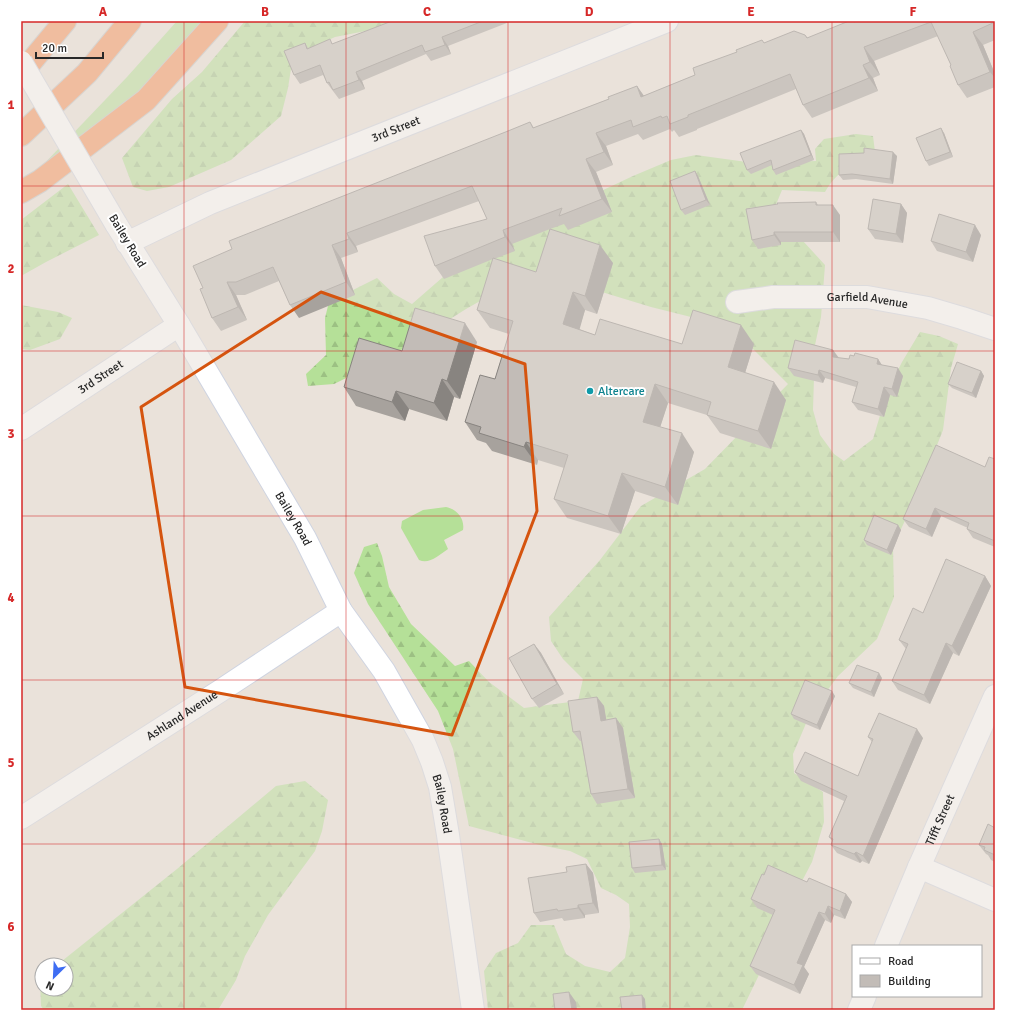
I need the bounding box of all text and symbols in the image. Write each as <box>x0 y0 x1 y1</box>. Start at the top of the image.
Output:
text: A <box>99 4 108 20</box>
text: B <box>261 4 269 20</box>
text: C <box>423 4 431 20</box>
text: D <box>585 4 594 20</box>
text: E <box>747 4 755 20</box>
text: F <box>910 4 917 20</box>
scale bar <box>36 34 103 60</box>
text: 20 m <box>42 41 67 56</box>
text: 1 <box>7 97 15 113</box>
street label: 3rd Street <box>369 113 422 145</box>
street label: Bailey Road <box>105 212 149 270</box>
text: 2 <box>7 261 15 277</box>
street label: Garfield Avenue <box>827 290 909 312</box>
street label: 3rd Street <box>75 356 126 397</box>
place label: Altercare <box>598 384 645 399</box>
marker: Altercare <box>585 386 595 396</box>
text: 3 <box>7 426 15 442</box>
street label: Bailey Road <box>272 489 315 548</box>
text: 4 <box>7 590 15 606</box>
street label: Ashland Avenue <box>143 687 221 744</box>
text: 5 <box>7 755 15 771</box>
street label: Bailey Road <box>429 772 455 835</box>
street label: Tifft Street <box>922 792 958 848</box>
text: 6 <box>7 919 15 935</box>
legend <box>852 945 982 997</box>
text: Road <box>888 954 914 969</box>
north arrow <box>34 957 74 997</box>
text: Building <box>888 974 931 989</box>
text: N <box>44 978 56 993</box>

